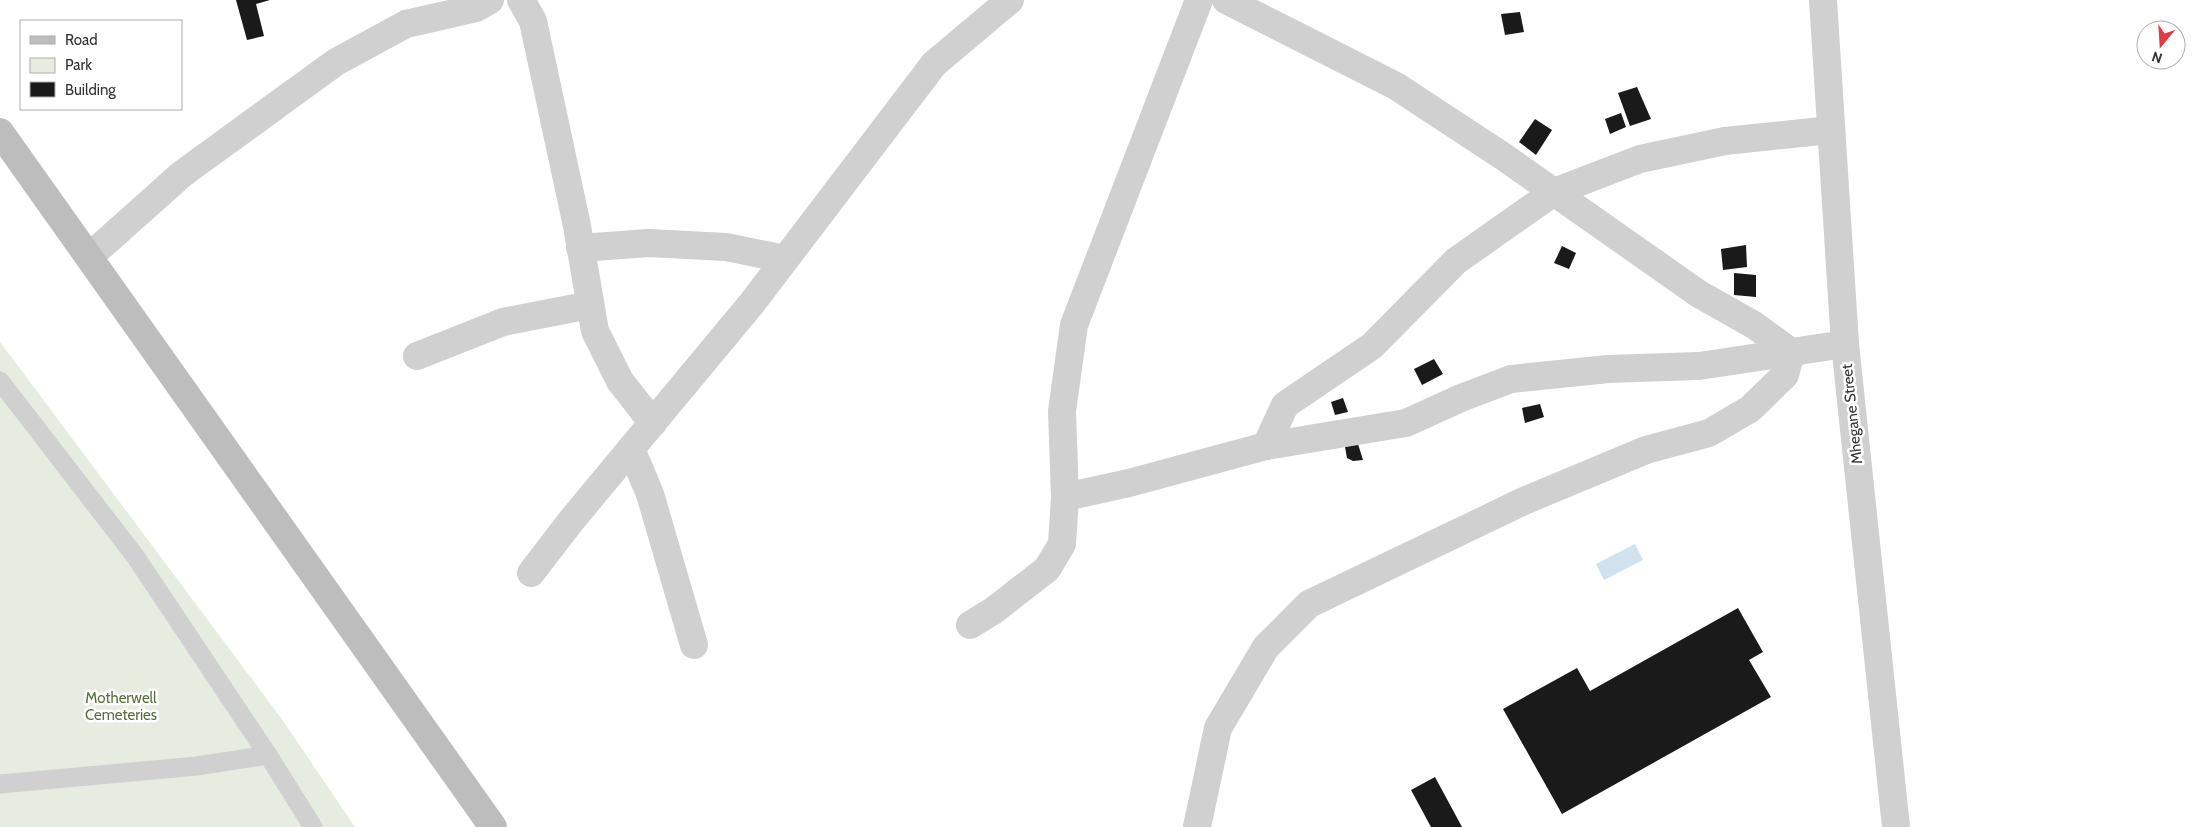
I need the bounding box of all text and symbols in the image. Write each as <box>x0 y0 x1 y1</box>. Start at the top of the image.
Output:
legend <box>20 20 182 110</box>
north arrow <box>2136 20 2186 70</box>
text: Road <box>65 31 98 49</box>
text: N <box>2149 47 2164 67</box>
text: Park <box>65 56 92 74</box>
text: Building <box>65 81 116 99</box>
street label: Mhegane Street <box>1838 363 1866 465</box>
park label: Motherwell Cemeteries <box>85 689 157 724</box>

